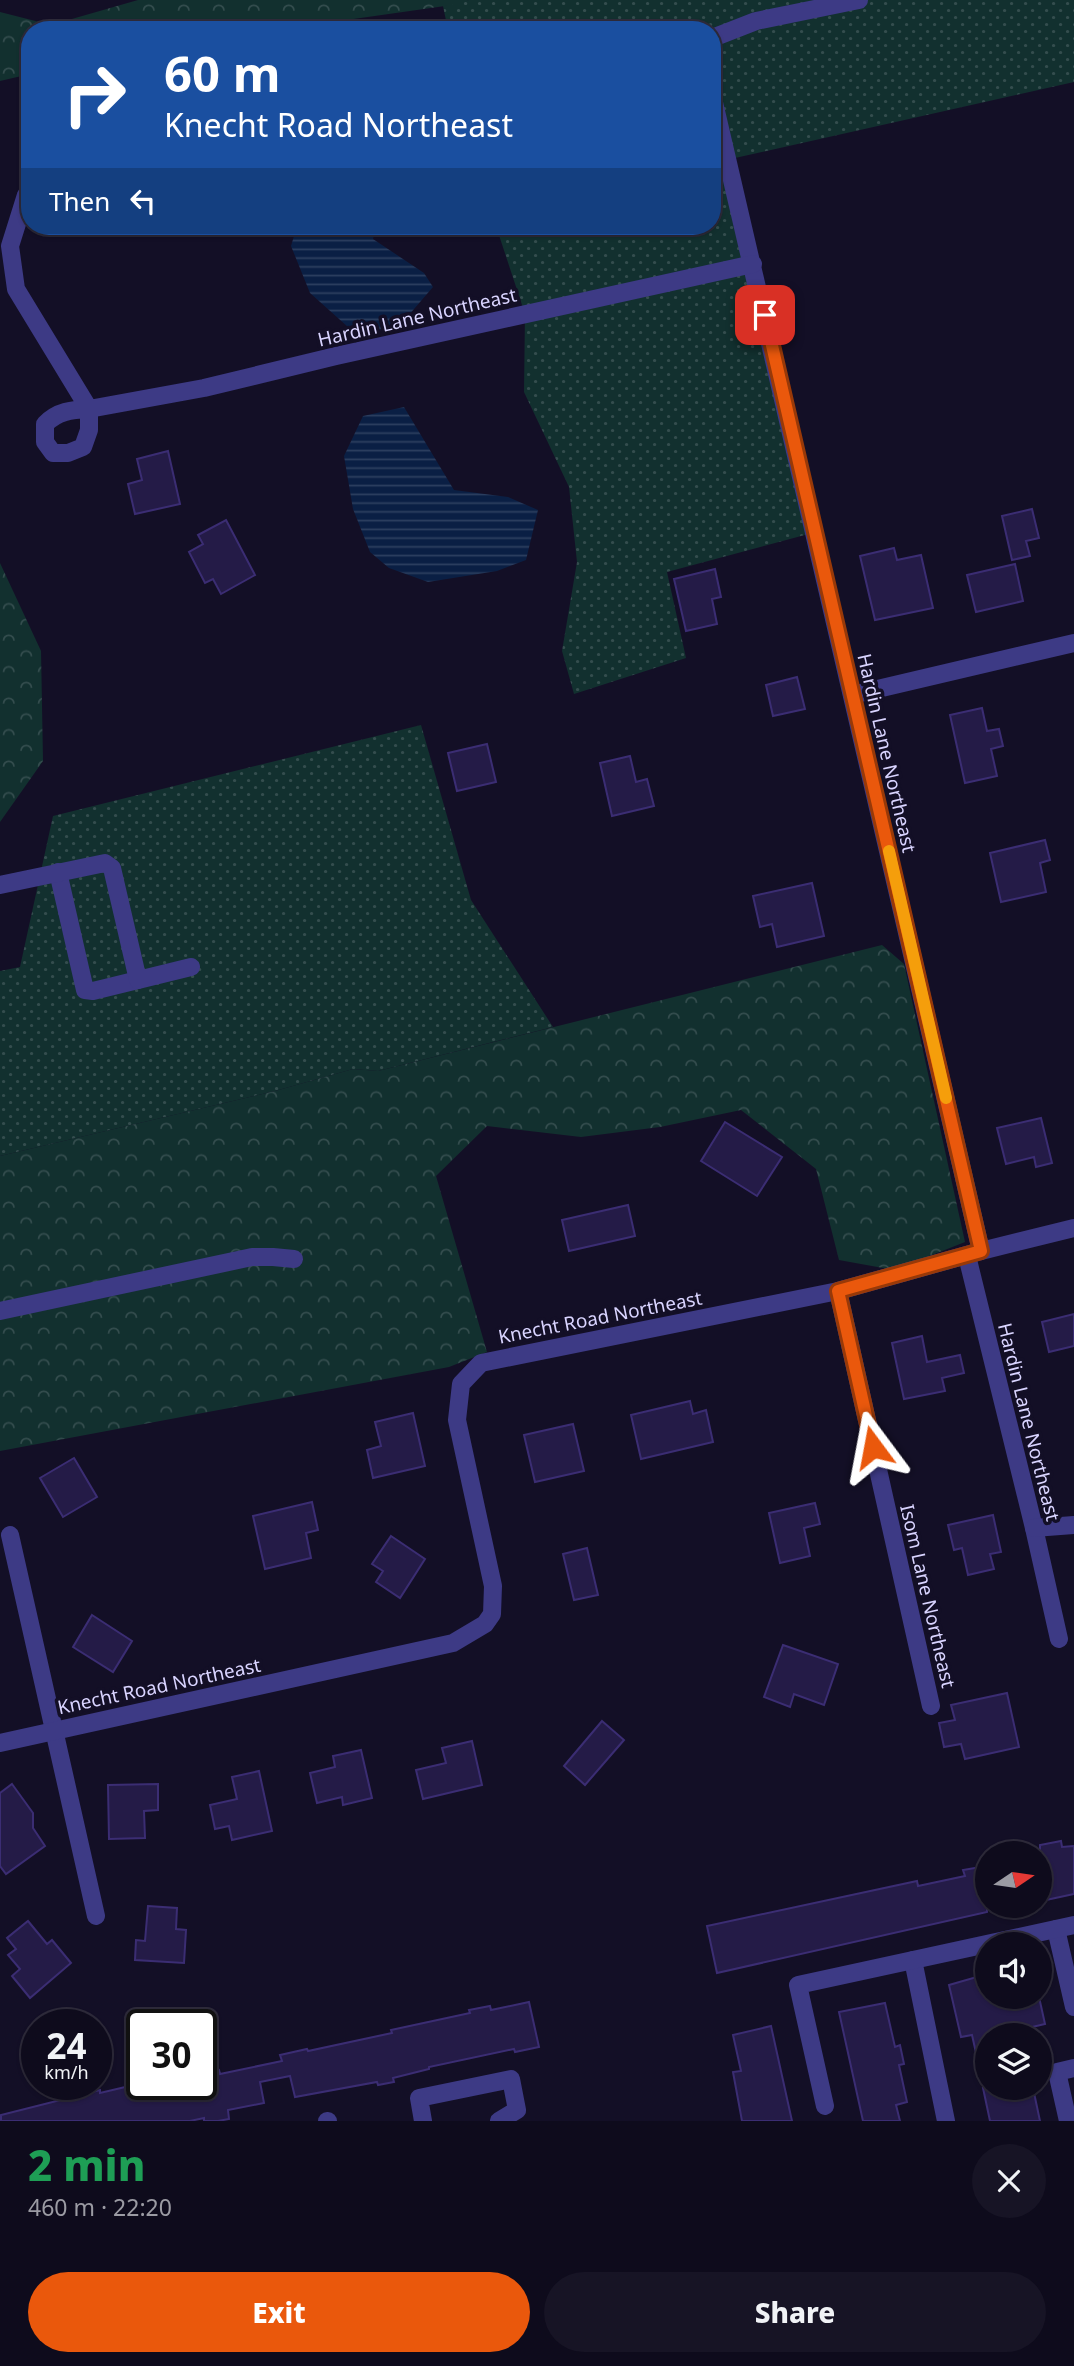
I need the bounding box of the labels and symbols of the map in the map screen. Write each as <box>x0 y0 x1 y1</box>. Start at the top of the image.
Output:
street label: Hardin Lane Northeast <box>315 281 519 353</box>
pin <box>735 285 795 345</box>
street label: Hardin Lane Northeast <box>851 651 923 855</box>
street label: Knecht Road Northeast <box>496 1284 704 1350</box>
street label: Hardin Lane Northeast <box>992 1320 1066 1524</box>
position arrow <box>836 1410 910 1484</box>
street label: Isom Lane Northeast <box>894 1502 962 1690</box>
street label: Knecht Road Northeast <box>55 1652 263 1720</box>
north arrow <box>975 1841 1052 1918</box>
speed limit sign: 30 <box>126 2009 217 2100</box>

